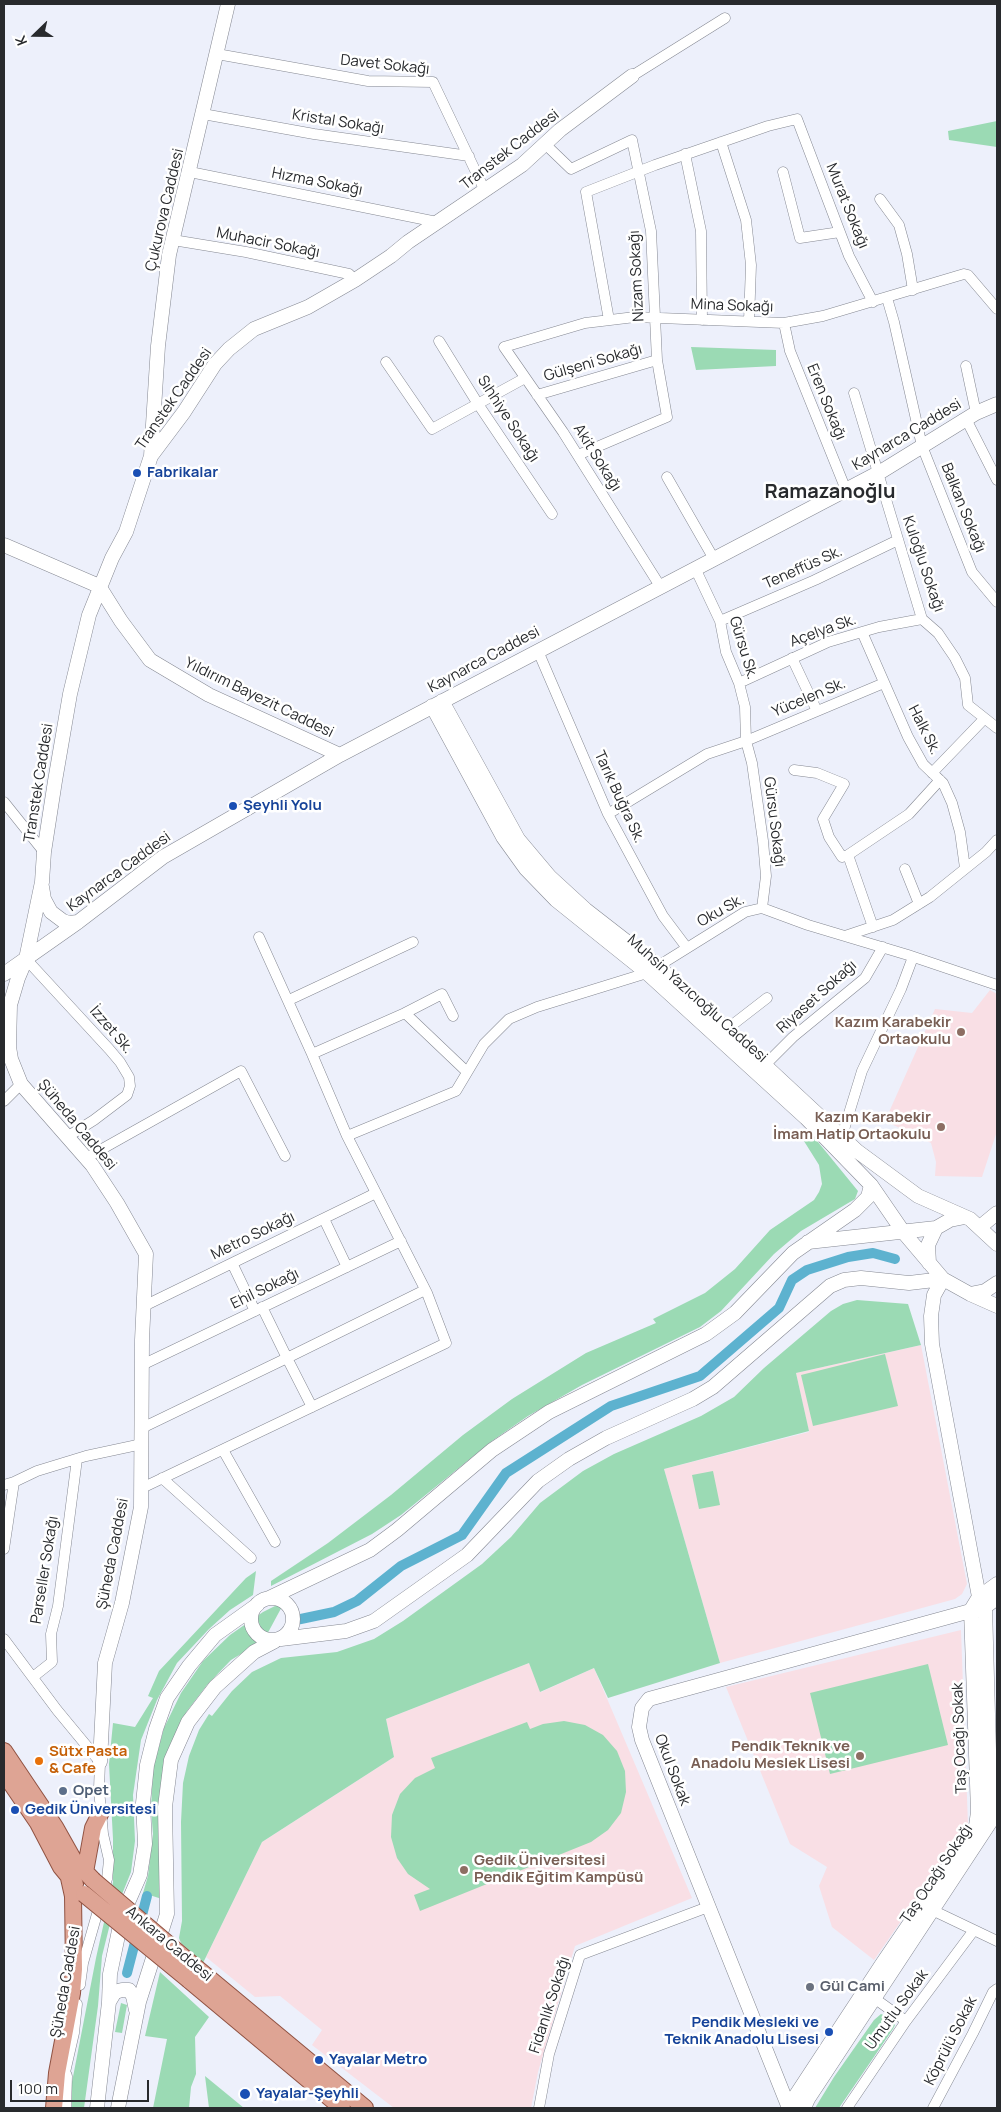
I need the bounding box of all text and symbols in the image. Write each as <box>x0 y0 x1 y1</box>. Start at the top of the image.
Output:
north arrow <box>10 10 60 60</box>
text: K <box>10 33 31 49</box>
street label: Davet Sokağı <box>340 51 430 79</box>
street label: Kristal Sokağı <box>291 106 385 138</box>
street label: Transtek Caddesi <box>457 106 563 194</box>
street label: Çukurova Caddesi <box>142 147 188 273</box>
street label: Murat Sokağı <box>822 161 872 251</box>
street label: Hızma Sokağı <box>270 164 364 200</box>
street label: Muhacir Sokağı <box>215 224 321 262</box>
street label: Nizam Sokağı <box>626 230 648 322</box>
street label: Mina Sokağı <box>690 296 774 316</box>
street label: Gülşeni Sokağı <box>542 340 644 386</box>
street label: Transtek Caddesi <box>132 345 216 453</box>
street label: Eren Sokağı <box>803 361 849 443</box>
street label: Sıhhiye Sokağı <box>473 372 543 466</box>
street label: Kaynarca Caddesi <box>849 395 965 475</box>
street label: Akit Sokağı <box>569 421 625 495</box>
street label: Balkan Sokağı <box>937 461 989 555</box>
place label: Fabrikalar <box>147 464 218 482</box>
marker: Fabrikalar <box>131 467 143 479</box>
district label: Ramazanoğlu <box>765 480 895 504</box>
street label: Kuloğlu Sokağı <box>898 514 948 614</box>
street label: Teneffüs Sk. <box>761 543 845 593</box>
street label: Açelya Sk. <box>787 611 859 651</box>
street label: Gürsu Sk. <box>725 614 761 682</box>
street label: Kaynarca Caddesi <box>425 623 543 697</box>
street label: Yıldırım Bayezit Caddesi <box>182 654 336 742</box>
street label: Yücelen Sk. <box>770 674 848 722</box>
street label: Halk Sk. <box>904 702 944 758</box>
street label: Transtek Caddesi <box>21 722 57 844</box>
street label: Tarık Buğra Sk. <box>590 748 648 846</box>
street label: Gürsu Sokağı <box>760 776 788 868</box>
place label: Şeyhli Yolu <box>243 797 322 815</box>
marker: Şeyhli Yolu <box>227 800 239 812</box>
street label: Kaynarca Caddesi <box>64 828 174 916</box>
street label: Oku Sk. <box>694 891 748 931</box>
street label: Muhsin Yazıcıoğlu Caddesi <box>623 931 771 1067</box>
street label: Riyaset Sokağı <box>774 957 860 1037</box>
street label: İzzet Sk. <box>85 1003 137 1057</box>
place label: Kazım Karabekir Ortaokulu <box>835 1014 951 1049</box>
marker: Kazım Karabekir Ortaokulu <box>955 1026 967 1038</box>
street label: Şüheda Caddesi <box>34 1076 120 1174</box>
place label: Kazım Karabekir İmam Hatip Ortaokulu <box>773 1109 931 1144</box>
marker: Kazım Karabekir İmam Hatip Ortaokulu <box>935 1121 947 1133</box>
street label: Metro Sokağı <box>208 1208 298 1264</box>
street label: Ehil Sokağı <box>228 1265 302 1313</box>
street label: Şüheda Caddesi <box>93 1497 133 1611</box>
street label: Parseller Sokağı <box>28 1515 62 1625</box>
street label: Taş Ocağı Sokak <box>949 1682 971 1794</box>
street label: Okul Sokak <box>650 1732 694 1808</box>
place label: Pendik Teknik ve Anadolu Meslek Lisesi <box>691 1738 850 1773</box>
place label: Sütx Pasta & Cafe <box>49 1743 127 1778</box>
marker: Pendik Teknik ve Anadolu Meslek Lisesi <box>854 1750 866 1762</box>
marker: Sütx Pasta & Cafe <box>33 1755 45 1767</box>
place label: Opet <box>73 1782 109 1800</box>
marker: Opet <box>57 1785 69 1797</box>
place label: Gedik Üniversitesi <box>25 1801 156 1819</box>
marker: Gedik Üniversitesi <box>9 1804 21 1816</box>
street label: Taş Ocağı Sokağı <box>897 1821 977 1927</box>
place label: Gedik Üniversitesi Pendik Eğitim Kampüsü <box>474 1852 643 1887</box>
marker: Gedik Üniversitesi Pendik Eğitim Kampüsü <box>458 1864 470 1876</box>
street label: Ankara Caddesi <box>122 1903 216 1985</box>
street label: Şüheda Caddesi <box>47 1925 85 2039</box>
street label: Fidanlık Sokağı <box>526 1954 574 2056</box>
street label: Umutlu Sokak <box>862 1966 932 2054</box>
place label: Gül Cami <box>820 1978 885 1996</box>
marker: Gül Cami <box>804 1981 816 1993</box>
street label: Köprülü Sokak <box>921 1994 981 2088</box>
place label: Pendik Mesleki ve Teknik Anadolu Lisesi <box>664 2014 819 2049</box>
marker: Pendik Mesleki ve Teknik Anadolu Lisesi <box>823 2026 835 2038</box>
place label: Yayalar Metro <box>329 2051 427 2069</box>
marker: Yayalar Metro <box>313 2054 325 2066</box>
scale bar <box>12 2070 151 2102</box>
text: 100 m <box>18 2078 58 2099</box>
place label: Yayalar-Şeyhli <box>256 2085 359 2103</box>
marker: Yayalar-Şeyhli <box>238 2087 252 2101</box>

